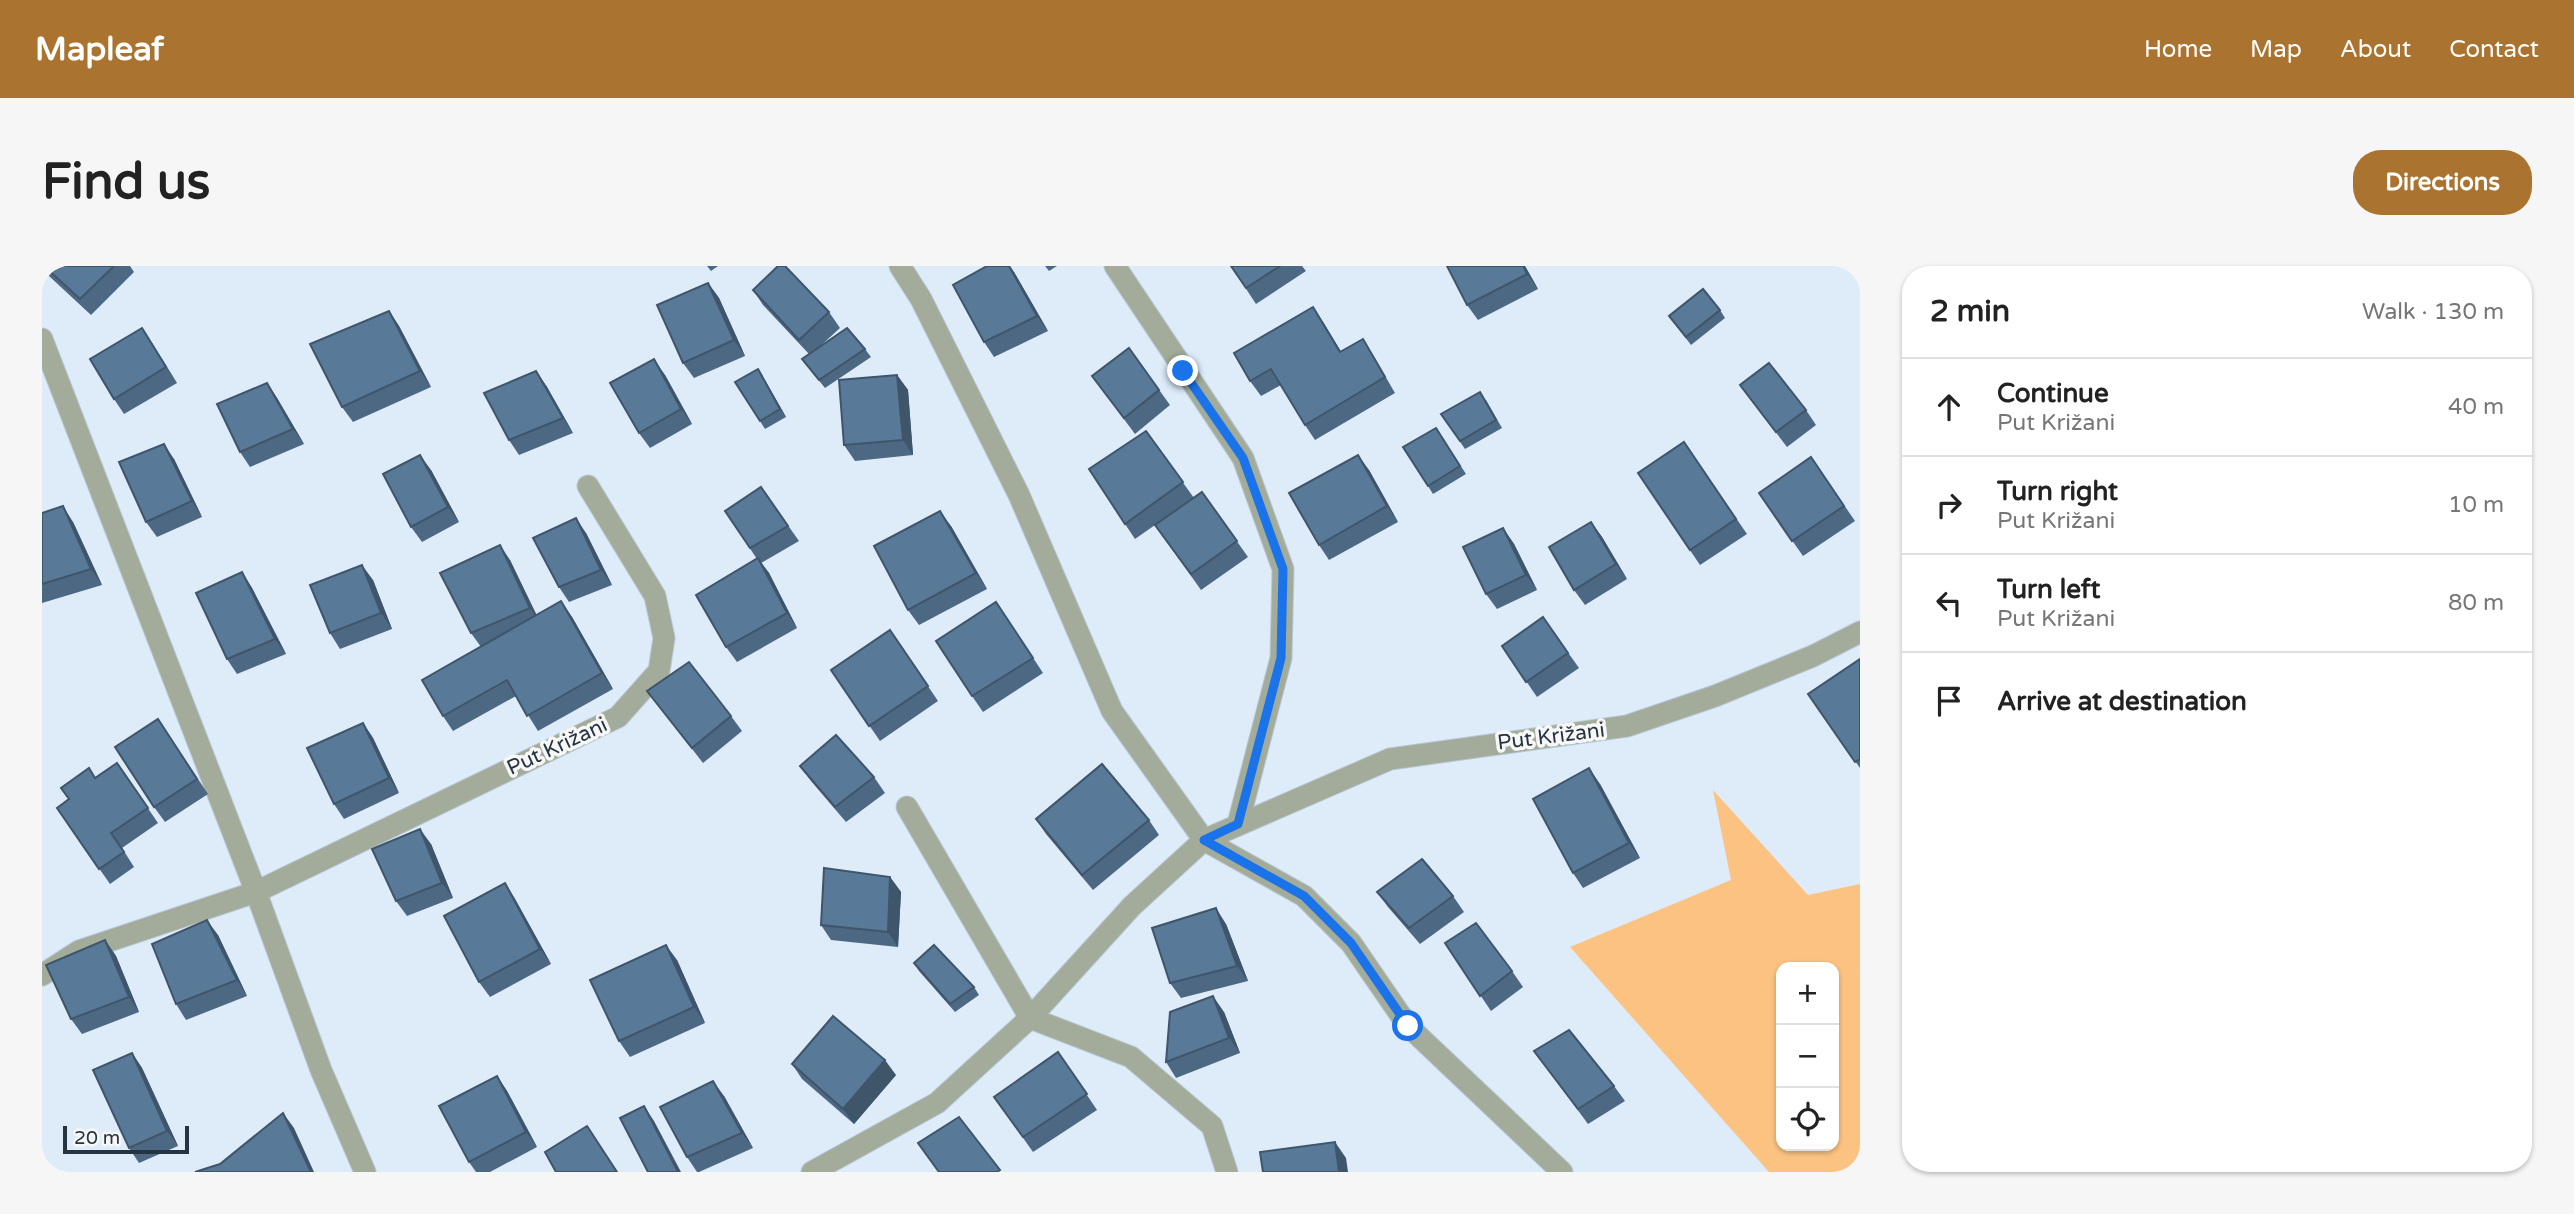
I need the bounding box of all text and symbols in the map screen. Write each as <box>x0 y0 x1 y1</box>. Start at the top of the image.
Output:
text: Mapleaf <box>35 30 164 69</box>
text: Home <box>2144 35 2212 64</box>
text: Map <box>2250 35 2302 64</box>
text: About <box>2340 35 2411 64</box>
text: Contact <box>2449 35 2539 64</box>
button: Directions <box>2353 150 2532 215</box>
text: Find us <box>42 153 210 212</box>
text: 2 min <box>1930 293 2010 330</box>
text: Walk · 130 m <box>2362 298 2504 326</box>
route end <box>1167 355 1198 386</box>
text: Continue <box>1997 378 2109 409</box>
icon: ahead <box>1930 388 1968 426</box>
text: 40 m <box>2448 393 2504 421</box>
text: Put Križani <box>1997 409 2115 437</box>
text: Turn right <box>1997 476 2118 507</box>
icon: right <box>1930 486 1968 524</box>
text: 10 m <box>2448 491 2504 519</box>
text: Put Križani <box>1997 507 2115 535</box>
text: Turn left <box>1997 574 2100 605</box>
icon: left <box>1930 584 1968 622</box>
text: 80 m <box>2448 589 2504 617</box>
text: Put Križani <box>1997 605 2115 633</box>
icon: arrive <box>1930 682 1968 720</box>
text: Arrive at destination <box>1997 686 2247 717</box>
street label: Put Križani <box>503 712 611 781</box>
street label: Put Križani <box>1496 718 1606 755</box>
map controls <box>1776 962 1839 1151</box>
button: + <box>1776 962 1839 1025</box>
route start <box>1392 1010 1423 1041</box>
button: − <box>1776 1025 1839 1088</box>
button: locate <box>1776 1088 1839 1151</box>
scale bar <box>63 1123 189 1155</box>
text: 20 m <box>74 1127 120 1149</box>

